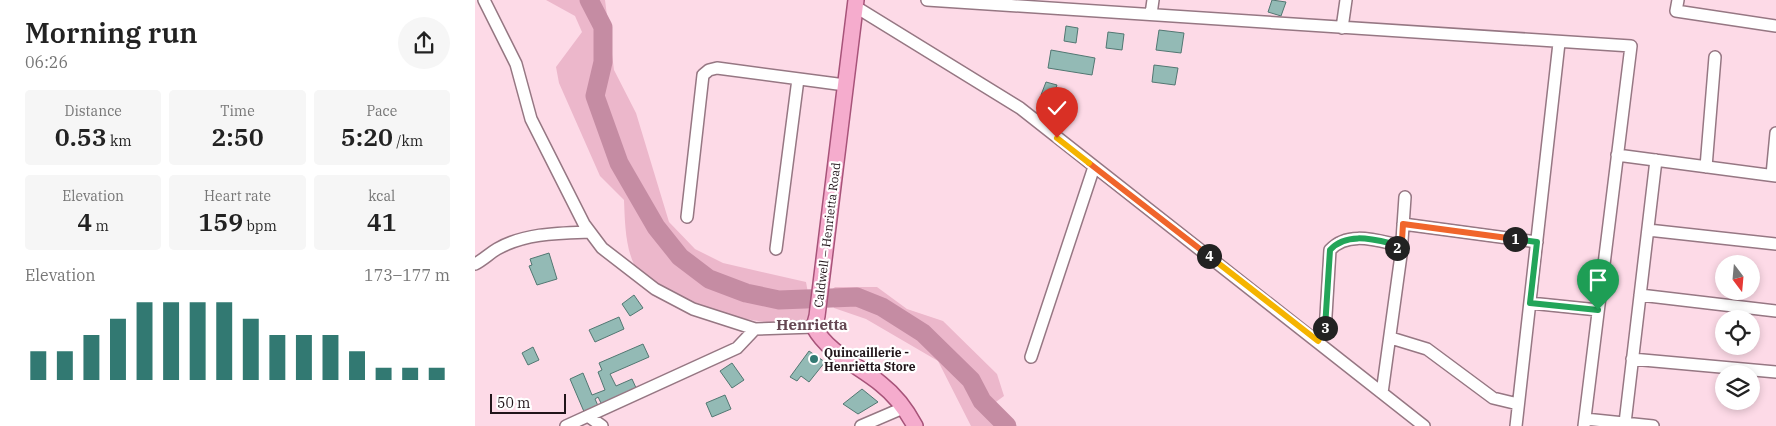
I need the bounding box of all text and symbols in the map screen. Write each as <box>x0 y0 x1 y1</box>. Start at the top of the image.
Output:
text: Morning run <box>25 14 198 51</box>
button: share <box>398 17 450 69</box>
text: 06:26 <box>25 52 68 72</box>
pin <box>1036 87 1078 138</box>
icon: check <box>1043 94 1071 122</box>
text: Distance <box>65 102 122 120</box>
text: Time <box>220 102 255 120</box>
text: Pace <box>366 102 397 120</box>
text: 0.53 <box>55 120 107 153</box>
text: 2:50 <box>211 120 264 153</box>
text: 5:20 <box>341 120 393 153</box>
text: km <box>107 132 132 150</box>
text: /km <box>393 132 423 150</box>
street label: Caldwell – Henrietta Road <box>811 162 843 308</box>
text: Elevation <box>62 187 124 205</box>
text: Heart rate <box>204 187 271 205</box>
text: kcal <box>368 187 395 205</box>
text: 4 <box>77 205 92 238</box>
text: 159 <box>198 205 243 238</box>
text: 41 <box>367 205 397 238</box>
text: m <box>92 217 109 235</box>
text: bpm <box>243 217 277 235</box>
pin: 1 <box>1503 226 1527 252</box>
text: 1 <box>1511 230 1520 248</box>
pin: 2 <box>1385 236 1409 260</box>
text: 2 <box>1393 239 1402 257</box>
pin: 4 <box>1197 244 1221 268</box>
text: 4 <box>1205 247 1214 265</box>
north arrow <box>1715 255 1760 300</box>
map controls <box>1715 255 1760 410</box>
pin <box>1577 259 1619 310</box>
text: Elevation <box>25 265 95 285</box>
text: 173–177 m <box>364 265 450 285</box>
icon: arrive <box>1584 266 1612 294</box>
button: locate <box>1715 310 1760 355</box>
district label: Henrietta <box>776 315 848 334</box>
pin: 3 <box>1313 316 1337 340</box>
text: 3 <box>1321 319 1330 337</box>
place label: Quincaillerie - Henrietta Store <box>824 345 916 374</box>
marker: Quincaillerie - Henrietta Store <box>808 353 820 365</box>
button: layers <box>1715 365 1760 410</box>
scale bar <box>490 391 566 414</box>
text: 50 m <box>497 394 530 412</box>

